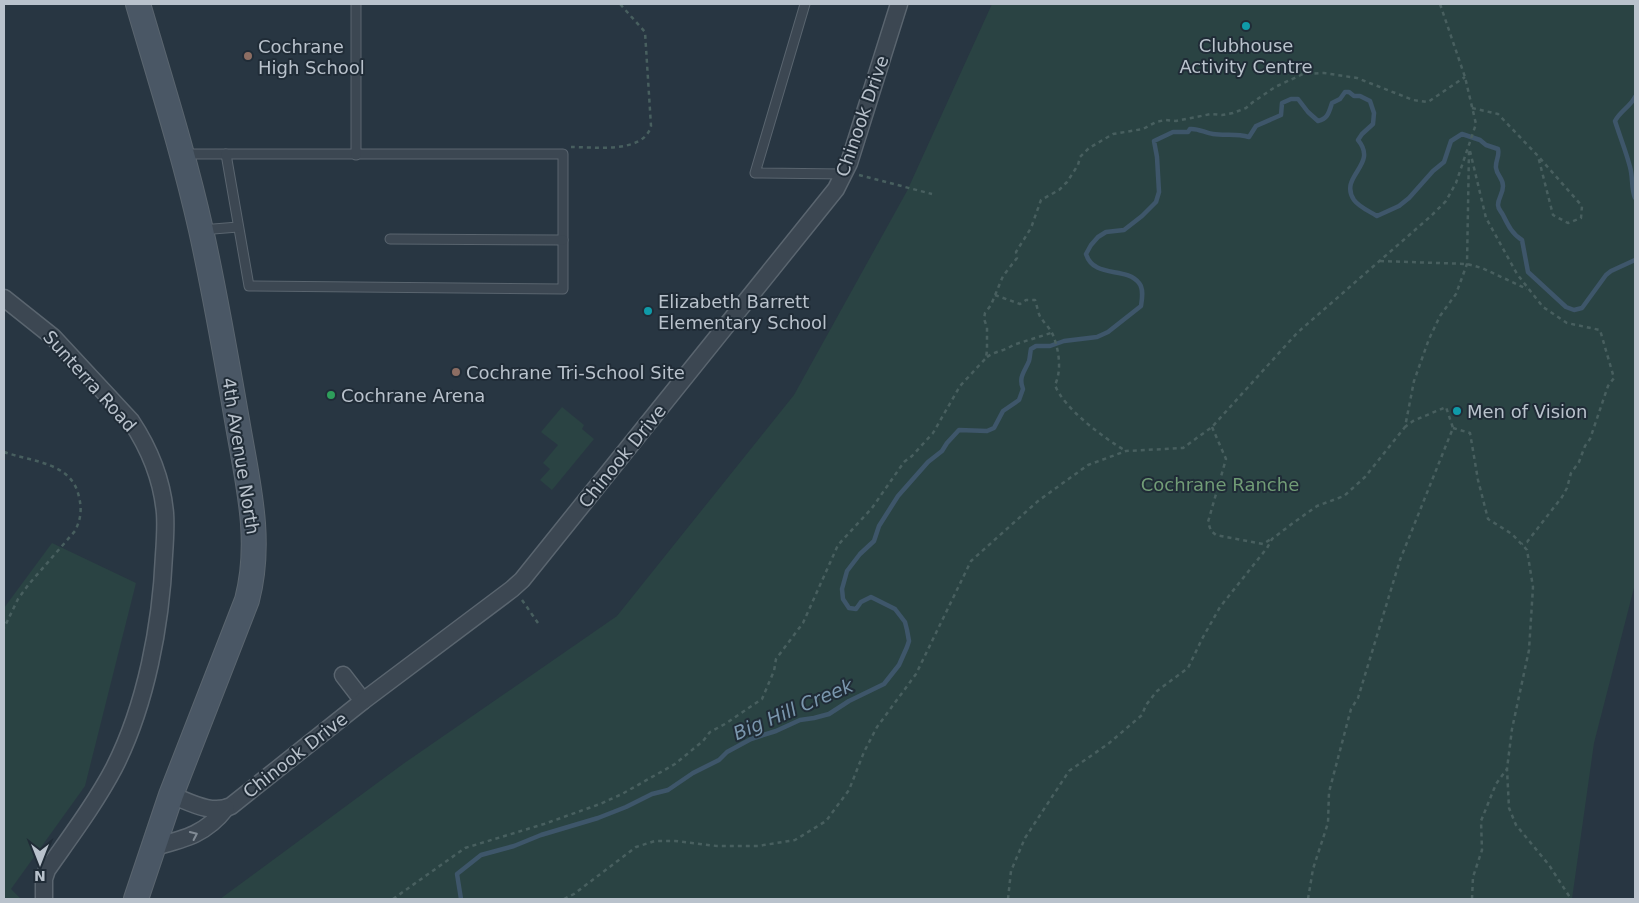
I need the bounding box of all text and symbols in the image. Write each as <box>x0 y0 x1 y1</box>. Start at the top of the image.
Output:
marker: Clubhouse Activity Centre <box>1240 20 1252 32</box>
place label: Clubhouse Activity Centre <box>1179 35 1313 77</box>
place label: Cochrane High School <box>258 36 365 78</box>
marker: Cochrane High School <box>242 50 254 62</box>
street label: Chinook Drive <box>831 53 893 179</box>
place label: Elizabeth Barrett Elementary School <box>658 291 827 333</box>
marker: Elizabeth Barrett Elementary School <box>642 305 654 317</box>
street label: Sunterra Road <box>39 326 141 436</box>
place label: Cochrane Tri-School Site <box>466 362 685 383</box>
marker: Cochrane Tri-School Site <box>450 366 462 378</box>
street label: 4th Avenue North <box>218 376 264 536</box>
place label: Cochrane Arena <box>341 385 485 406</box>
marker: Cochrane Arena <box>325 389 337 401</box>
street label: Chinook Drive <box>574 400 670 512</box>
place label: Men of Vision <box>1467 401 1588 422</box>
marker: Men of Vision <box>1451 405 1463 417</box>
park label: Cochrane Ranche <box>1141 474 1299 495</box>
water label: Big Hill Creek <box>730 673 857 744</box>
street label: Chinook Drive <box>239 708 351 802</box>
one-way arrow <box>189 830 198 841</box>
north arrow <box>15 838 65 888</box>
text: N <box>34 868 46 884</box>

